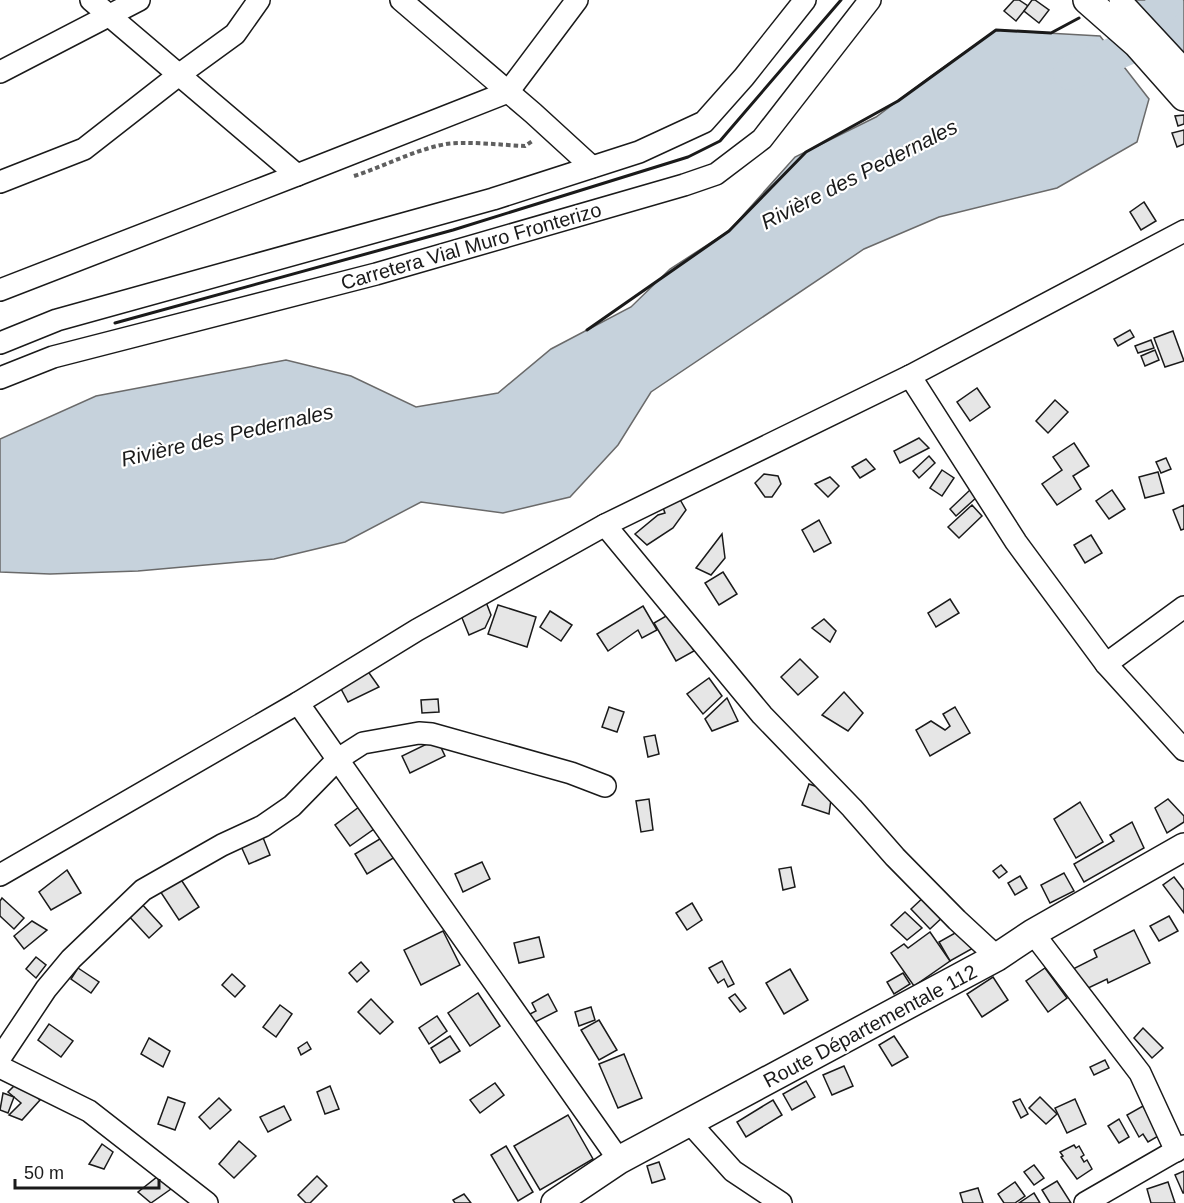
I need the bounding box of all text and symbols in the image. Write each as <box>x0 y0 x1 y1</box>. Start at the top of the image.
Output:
water label: Rivière des Pedernales <box>757 114 961 234</box>
street label: Carretera Vial Muro Fronterizo <box>338 198 604 294</box>
water label: Rivière des Pedernales <box>119 399 336 471</box>
street label: Route Départementale 112 <box>759 960 981 1092</box>
scale bar <box>15 1152 159 1190</box>
text: 50 m <box>24 1163 64 1183</box>

